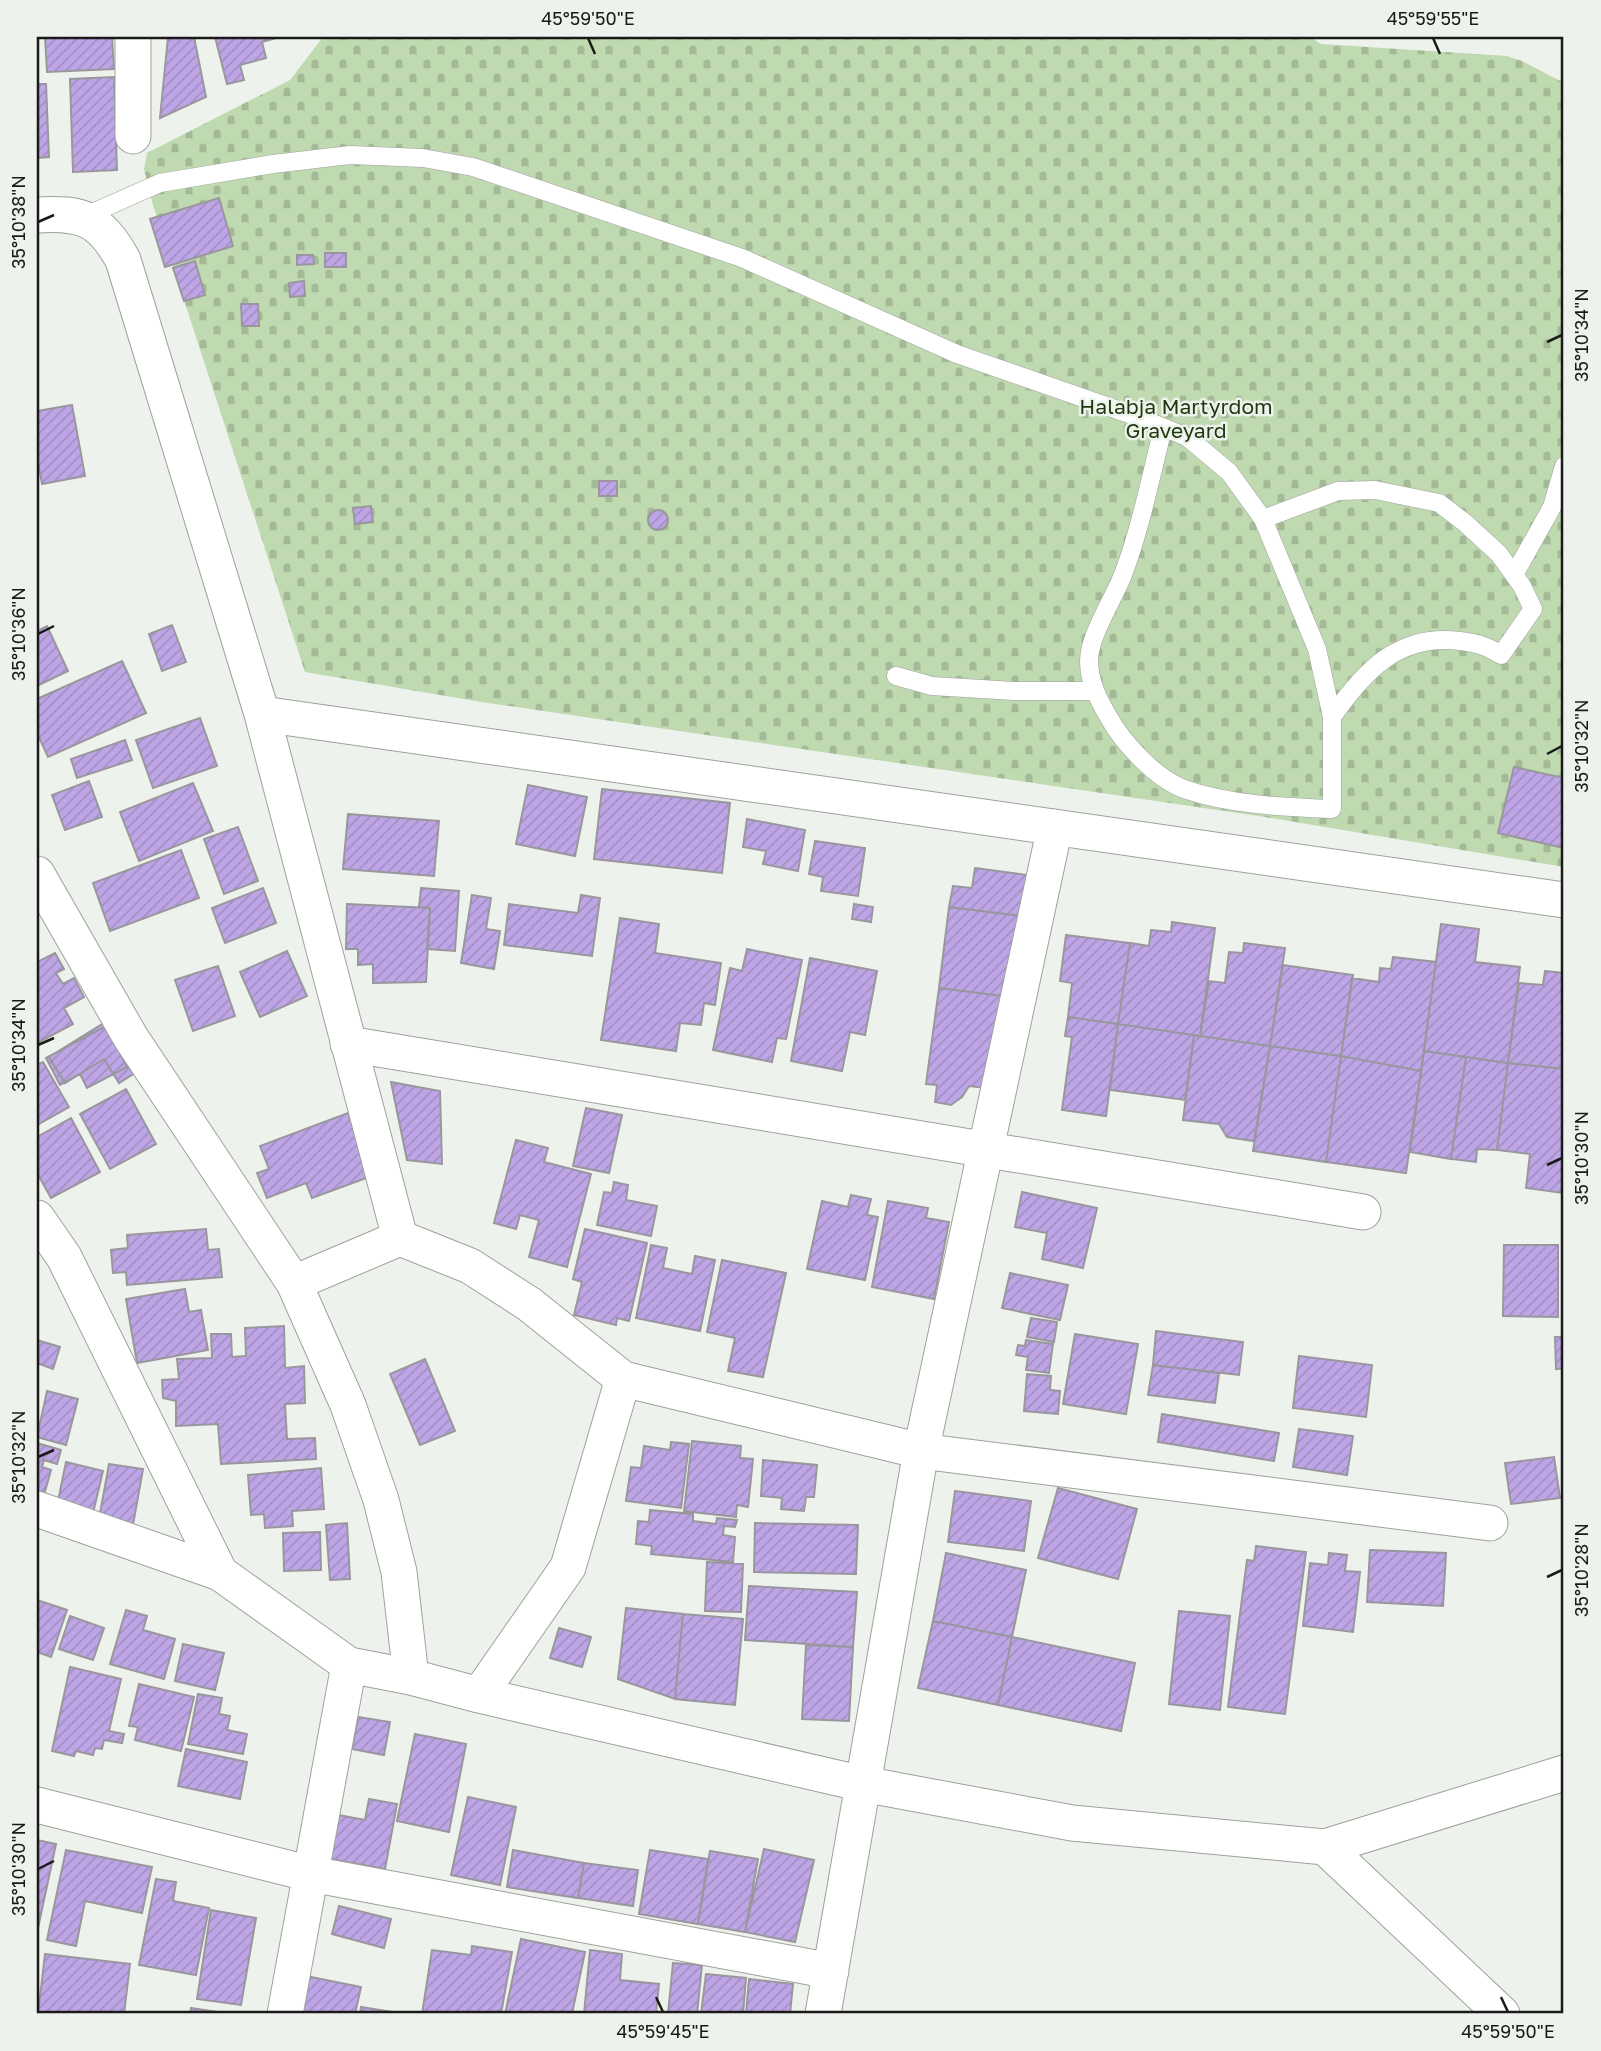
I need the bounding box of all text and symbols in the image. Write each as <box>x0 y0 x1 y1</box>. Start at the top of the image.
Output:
text: 45°59'50"E <box>541 7 635 29</box>
text: 45°59'55"E <box>1387 7 1479 29</box>
text: 35°10'38"N <box>7 175 29 269</box>
text: 35°10'34"N <box>1570 288 1592 382</box>
park label: Halabja Martyrdom Graveyard <box>1079 393 1273 443</box>
text: 35°10'36"N <box>7 587 29 681</box>
text: 35°10'32"N <box>1570 699 1592 793</box>
text: 35°10'34"N <box>7 998 29 1092</box>
text: 35°10'30"N <box>1570 1111 1592 1205</box>
text: 35°10'32"N <box>7 1410 29 1504</box>
text: 35°10'28"N <box>1570 1523 1592 1617</box>
text: 35°10'30"N <box>7 1822 29 1916</box>
text: 45°59'45"E <box>616 2020 710 2042</box>
text: 45°59'50"E <box>1461 2020 1555 2042</box>

